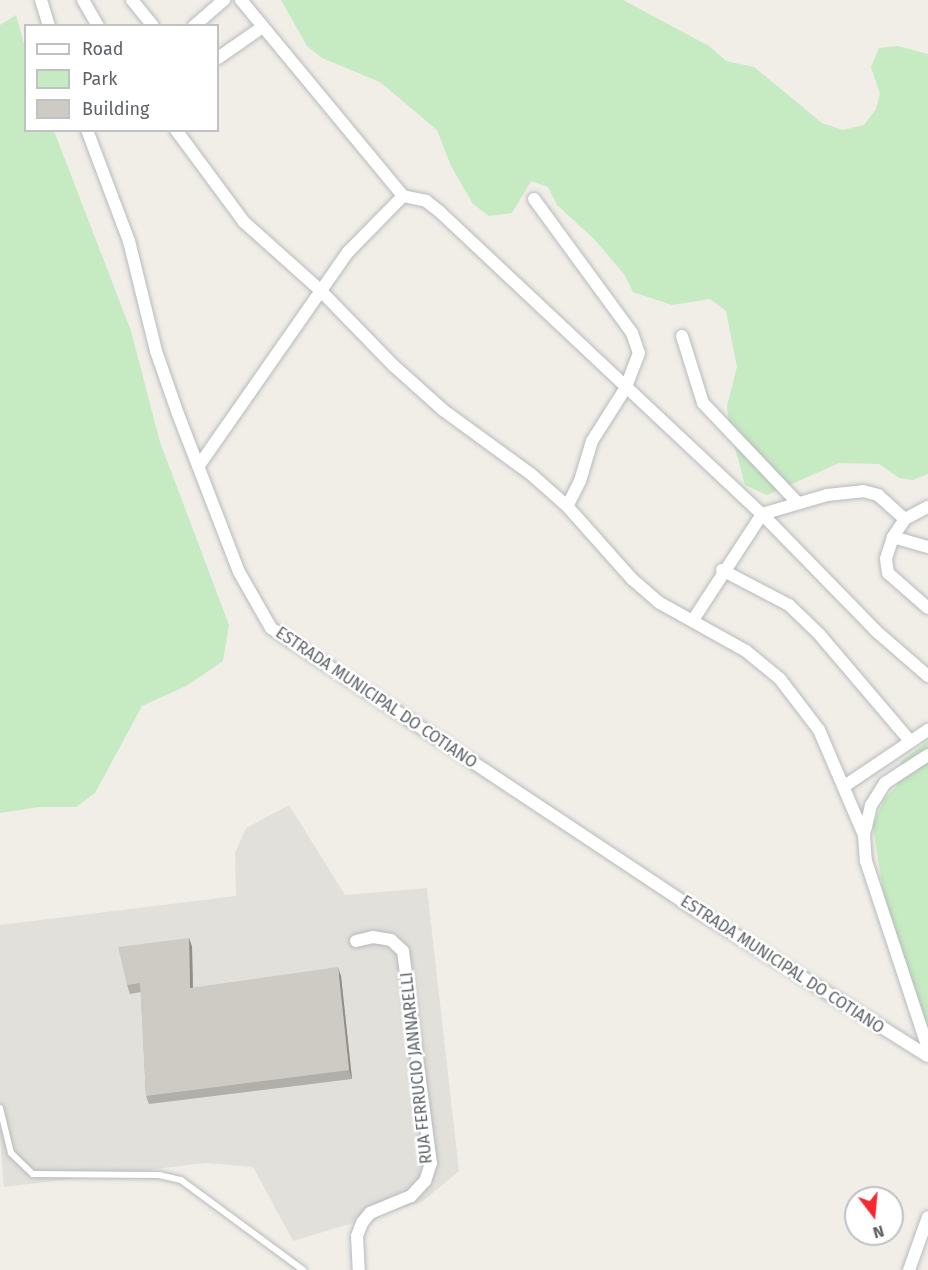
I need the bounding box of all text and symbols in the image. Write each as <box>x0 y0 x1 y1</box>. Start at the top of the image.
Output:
legend <box>24 24 219 132</box>
text: Road <box>82 38 124 60</box>
text: Park <box>82 68 117 90</box>
text: Building <box>82 98 149 120</box>
street label: ESTRADA MUNICIPAL DO COTIANO <box>272 623 480 773</box>
street label: ESTRADA MUNICIPAL DO COTIANO <box>677 892 887 1038</box>
street label: RUA FERRUCIO JANNARELLI <box>397 971 437 1165</box>
north arrow <box>844 1186 904 1246</box>
text: N <box>871 1221 886 1242</box>

